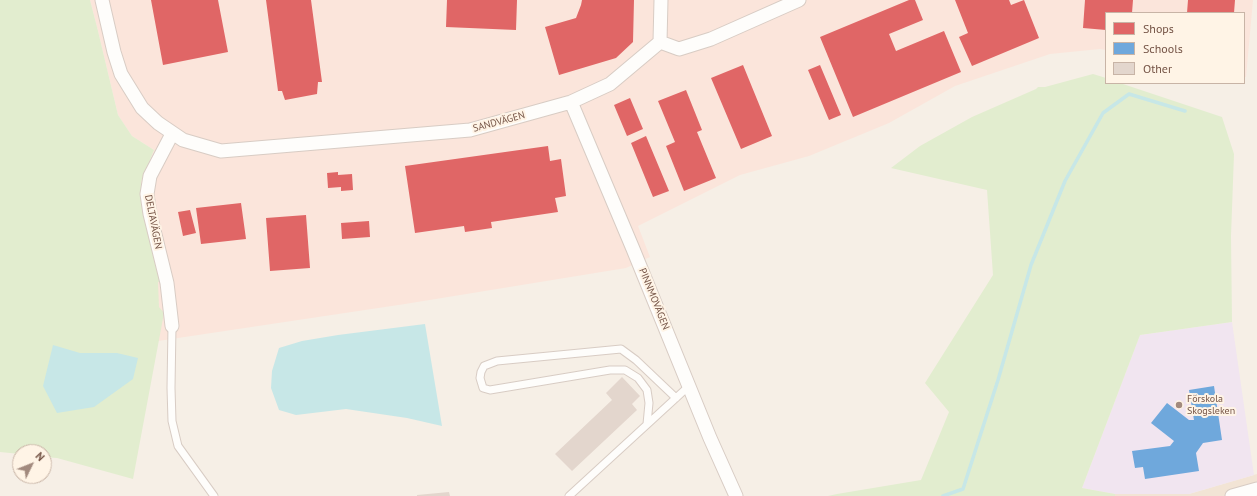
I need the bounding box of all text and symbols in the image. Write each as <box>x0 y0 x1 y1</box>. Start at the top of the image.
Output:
legend <box>1105 12 1245 84</box>
text: Shops <box>1143 21 1174 36</box>
text: Schools <box>1143 41 1183 56</box>
text: Other <box>1143 61 1172 76</box>
street label: SANDVÄGEN <box>472 109 526 135</box>
street label: DELTAVÄGEN <box>142 194 164 250</box>
street label: PINNMOVÄGEN <box>636 266 672 332</box>
place label: Förskola Skogsleken <box>1187 393 1235 416</box>
marker: Förskola Skogsleken <box>1174 400 1184 410</box>
north arrow <box>12 444 52 484</box>
text: N <box>32 449 48 464</box>

